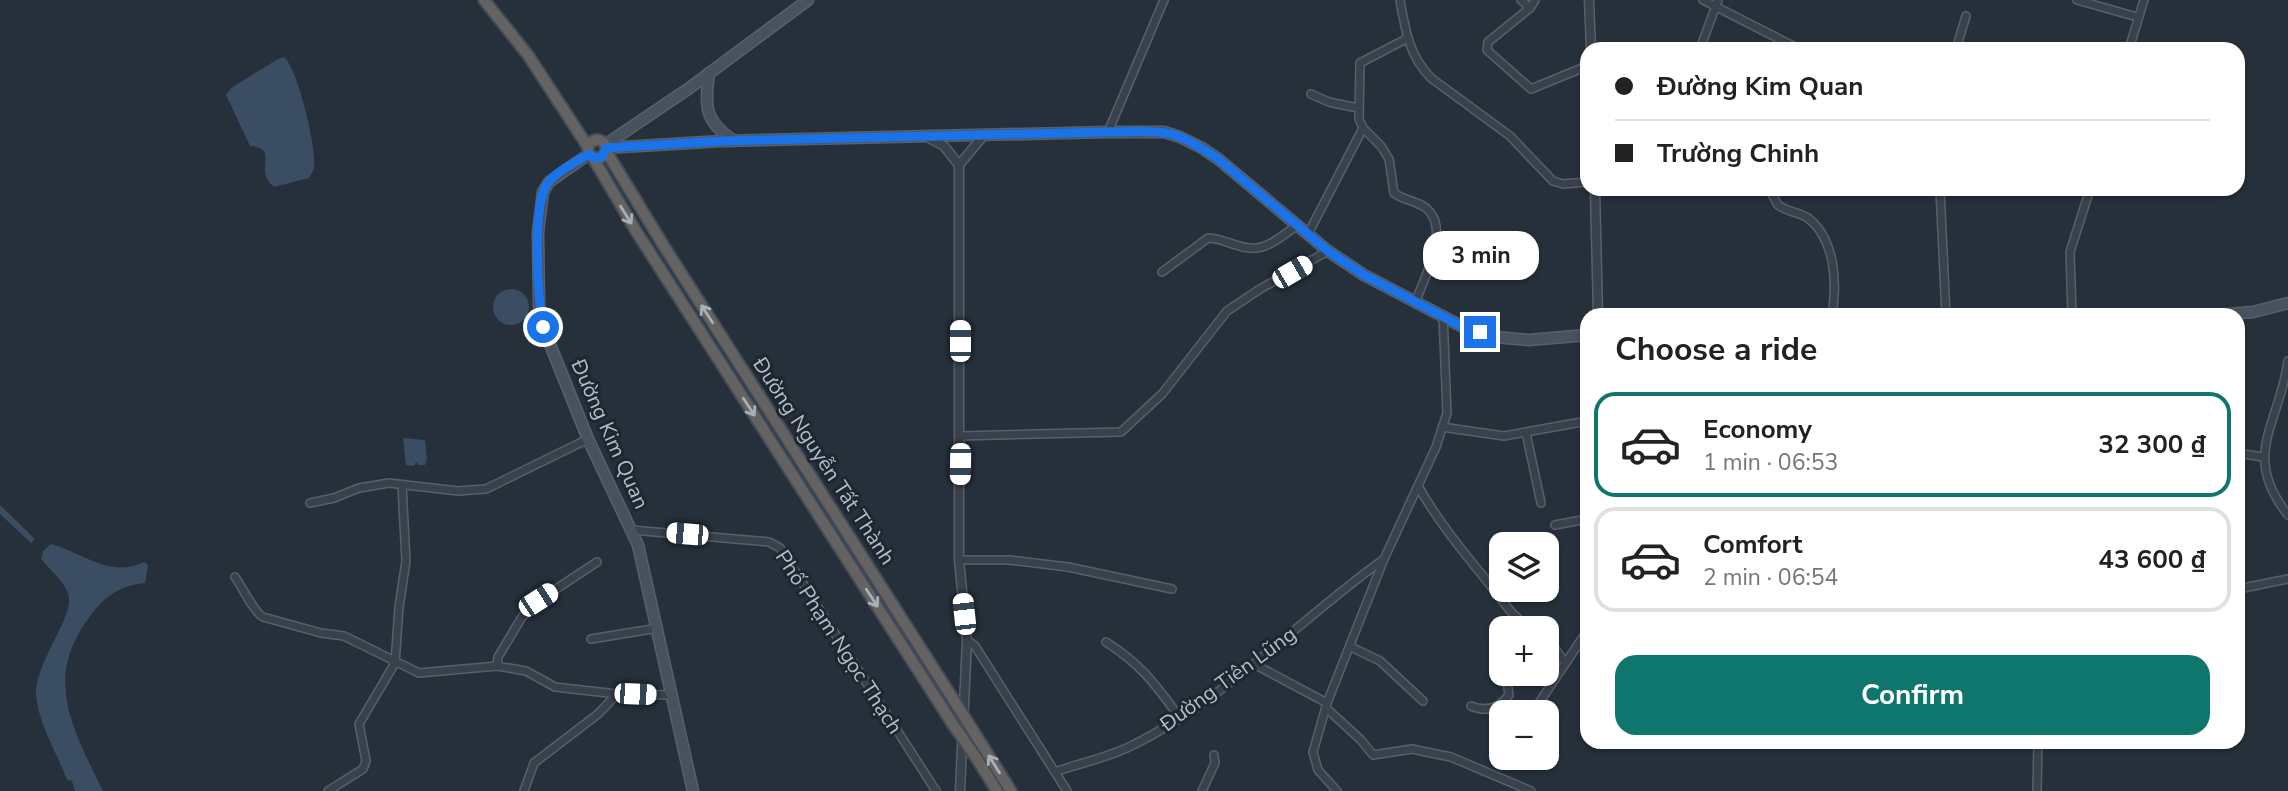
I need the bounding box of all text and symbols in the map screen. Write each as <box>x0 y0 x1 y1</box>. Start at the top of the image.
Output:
text: Đường Kim Quan <box>1657 69 1863 104</box>
text: Trường Chinh <box>1657 136 1819 171</box>
one-way arrow <box>620 205 634 225</box>
callout: 3 min <box>1422 230 1538 280</box>
text: 3 min <box>1451 240 1511 271</box>
car <box>1269 252 1316 292</box>
one-way arrow <box>700 305 715 324</box>
route start <box>527 311 559 343</box>
route end <box>1464 316 1496 348</box>
car <box>950 320 971 362</box>
text: Choose a ride <box>1615 328 1817 371</box>
street label: Đường Nguyễn Tất Thành <box>746 351 902 570</box>
street label: Đường Kim Quan <box>564 354 656 513</box>
one-way arrow <box>742 396 756 416</box>
text: Economy <box>1703 412 1812 447</box>
icon: car <box>1619 413 1682 476</box>
text: 32 300 ₫ <box>2098 427 2206 462</box>
car <box>950 443 971 485</box>
text: 1 min · 06:53 <box>1703 447 1838 478</box>
car <box>666 522 709 546</box>
text: Comfort <box>1703 527 1803 562</box>
icon: car <box>1619 528 1682 591</box>
map controls <box>1489 532 1559 770</box>
button: layers <box>1489 532 1559 602</box>
text: 43 600 ₫ <box>2098 542 2206 577</box>
street label: Phố Phạm Ngọc Thạch <box>769 545 909 739</box>
text: 2 min · 06:54 <box>1703 562 1838 593</box>
car <box>515 580 562 620</box>
one-way arrow <box>865 588 879 607</box>
car <box>952 592 977 636</box>
button: + <box>1489 616 1559 686</box>
street label: Đường Tiên Lũng <box>1153 620 1302 738</box>
button: Confirm <box>1615 655 2210 735</box>
car <box>614 683 657 705</box>
button: − <box>1489 700 1559 770</box>
one-way arrow <box>987 754 1001 774</box>

